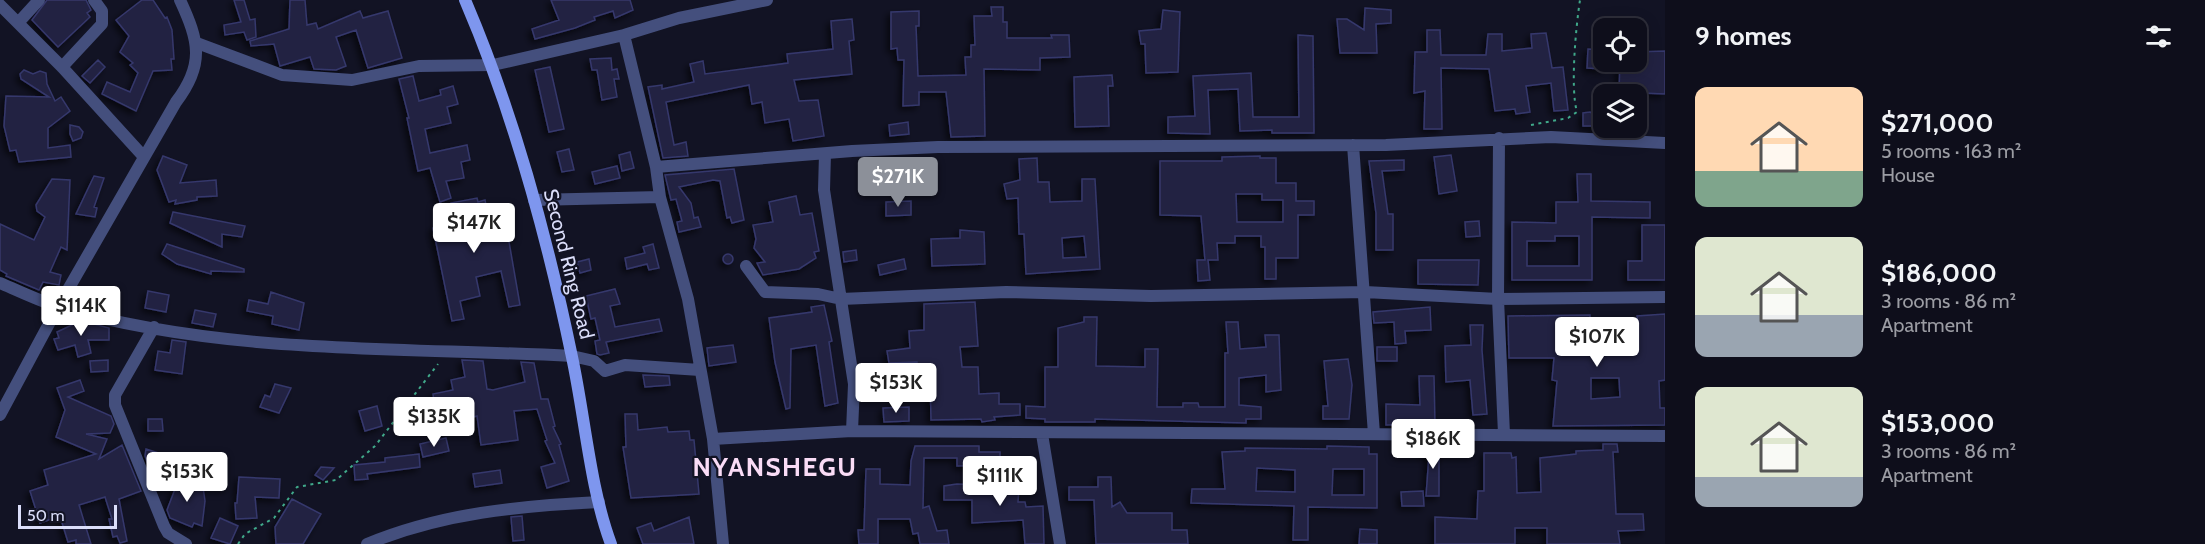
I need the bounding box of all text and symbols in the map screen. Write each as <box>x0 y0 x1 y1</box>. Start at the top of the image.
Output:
map controls <box>1593 18 1647 138</box>
button: locate <box>1593 18 1647 72</box>
text: 9 homes <box>1695 20 1792 52</box>
icon: filters <box>2142 20 2175 53</box>
button: layers <box>1593 84 1647 138</box>
text: $271,000 <box>1881 107 1994 139</box>
icon: home <box>1743 111 1815 183</box>
text: 5 rooms · 163 m² <box>1881 139 2021 163</box>
pin: $271K <box>856 157 940 208</box>
text: House <box>1881 163 1935 187</box>
text: $271K <box>872 164 924 188</box>
street label: Second Ring Road <box>539 186 599 342</box>
pin: $147K <box>432 203 516 254</box>
text: $147K <box>447 210 501 234</box>
text: $186,000 <box>1881 257 1997 289</box>
icon: home <box>1743 261 1815 333</box>
pin: $114K <box>39 286 123 337</box>
text: 3 rooms · 86 m² <box>1881 289 2016 313</box>
text: $114K <box>55 293 107 317</box>
text: Apartment <box>1881 313 1973 337</box>
pin: $107K <box>1555 317 1639 368</box>
text: $107K <box>1569 324 1625 348</box>
pin: $153K <box>854 363 938 414</box>
text: $153K <box>869 370 923 394</box>
pin: $135K <box>392 397 476 448</box>
text: $135K <box>407 404 461 428</box>
text: $153,000 <box>1881 407 1995 439</box>
icon: home <box>1743 411 1815 483</box>
pin: $186K <box>1391 419 1475 470</box>
text: $186K <box>1406 426 1460 450</box>
text: 3 rooms · 86 m² <box>1881 439 2016 463</box>
district label: NYANSHEGU <box>692 451 858 483</box>
pin: $153K <box>145 452 229 503</box>
pin: $111K <box>958 456 1042 507</box>
text: $153K <box>160 459 214 483</box>
text: $111K <box>977 463 1023 487</box>
text: Apartment <box>1881 463 1973 487</box>
scale bar <box>18 502 117 530</box>
text: 50 m <box>27 506 64 525</box>

